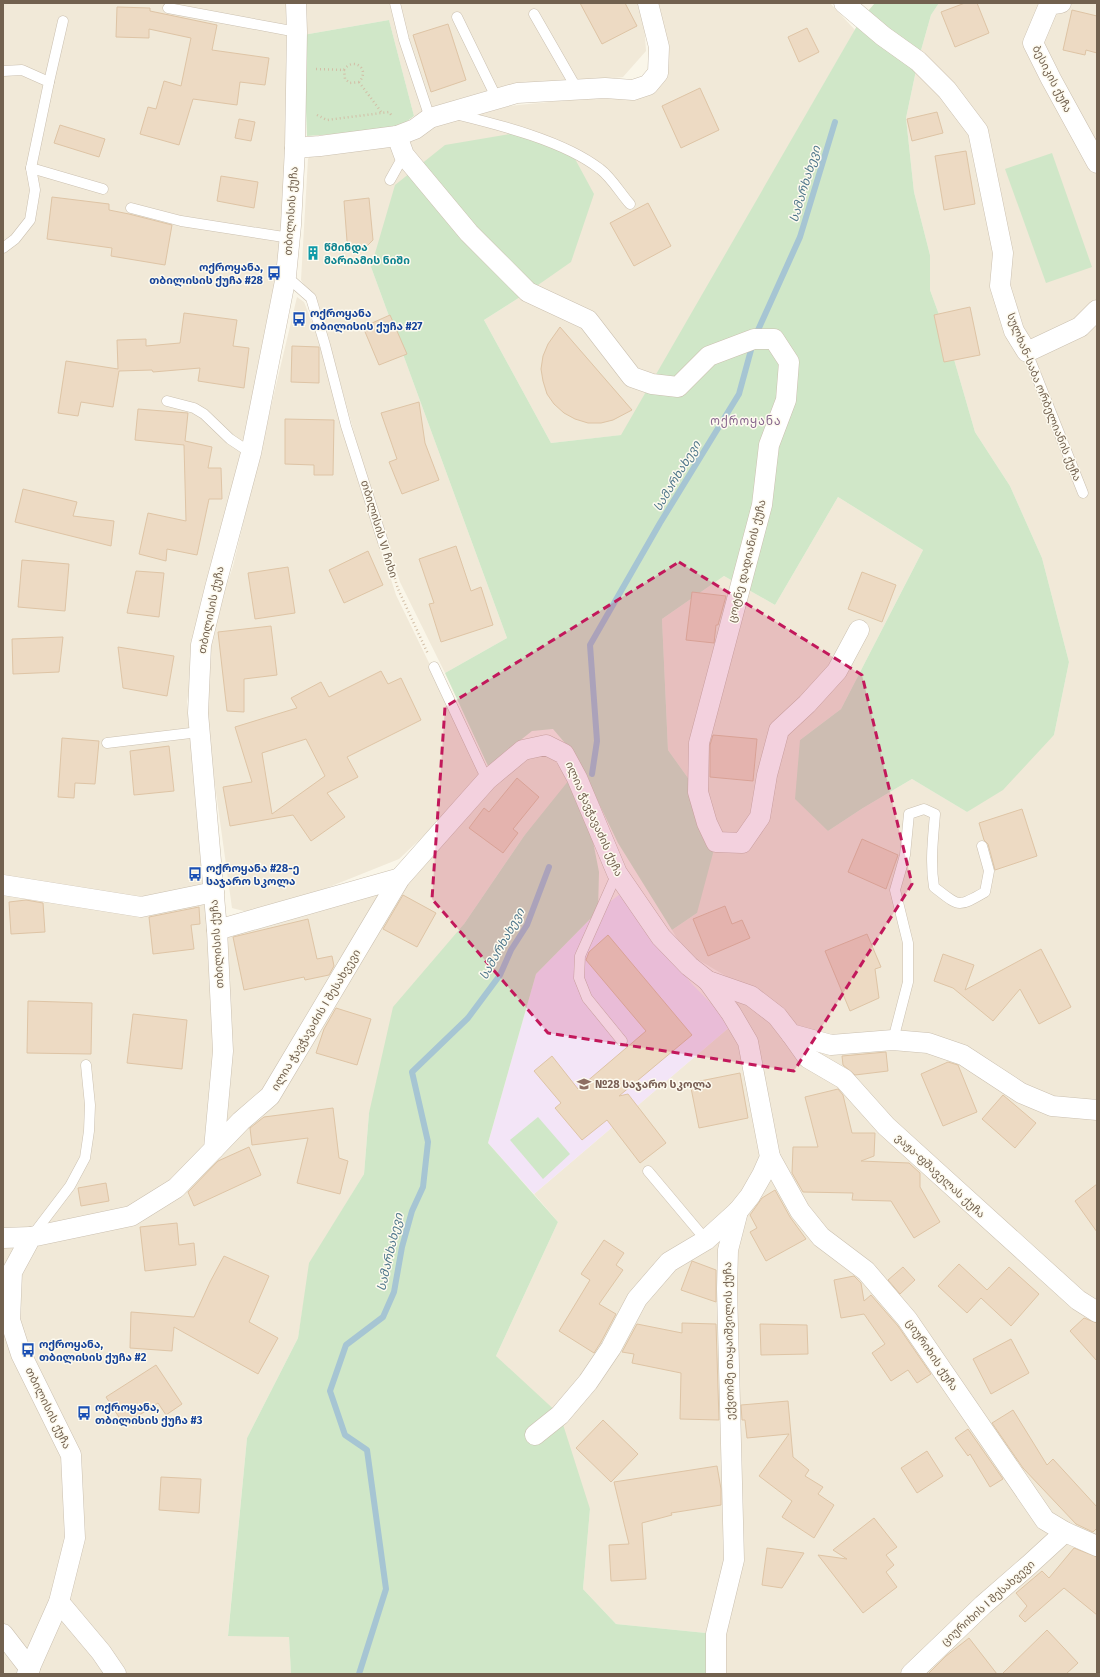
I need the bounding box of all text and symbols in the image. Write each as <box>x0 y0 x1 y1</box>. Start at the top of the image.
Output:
street label: ბესიკის ქუჩა <box>1029 43 1075 115</box>
water label: სამარხახევი <box>787 143 824 224</box>
street label: თბილისის ქუჩა <box>281 166 301 256</box>
place label: წმინდა მარიამის ნიში <box>324 241 410 267</box>
building icon: წმინდა მარიამის ნიში <box>305 245 321 261</box>
place label: ოქროყანა, თბილისის ქუჩა #28 <box>149 261 264 287</box>
bus stop icon: ოქროყანა, თბილისის ქუჩა #28 <box>266 265 282 281</box>
place label: ოქროყანა თბილისის ქუჩა #27 <box>310 307 422 333</box>
bus stop icon: ოქროყანა თბილისის ქუჩა #27 <box>291 311 307 327</box>
street label: სულხან-საბა ორბელიანის ქუჩა <box>1004 311 1084 483</box>
district label: ოქროყანა <box>710 414 782 428</box>
water label: სამარხახევი <box>651 438 704 514</box>
street label: თბილისის VI ჩიხი <box>358 479 400 579</box>
street label: ცოტნე დადიანის ქუჩა <box>725 498 769 624</box>
street label: თბილისის ქუჩა <box>195 565 227 655</box>
street label: ილია ჭავჭავაძის ქუჩა <box>563 759 625 879</box>
place label: ოქროყანა #28-ე საჯარო სკოლა <box>206 862 300 888</box>
bus stop icon: ოქროყანა #28-ე საჯარო სკოლა <box>187 866 203 882</box>
street label: თბილისის ქუჩა <box>207 899 227 989</box>
water label: სამარხახევი <box>477 905 528 982</box>
street label: ილია ჭავჭავაძის I შესახვევი <box>269 947 363 1093</box>
school or university icon: №28 საჯარო სკოლა <box>576 1076 592 1092</box>
place label: №28 საჯარო სკოლა <box>595 1078 712 1091</box>
street label: ვაჟა-ფშაველას ქუჩა <box>893 1131 987 1221</box>
water label: სამარხახევი <box>374 1211 406 1292</box>
street label: ექვთიმე თაყაიშვილის ქუჩა <box>721 1262 737 1420</box>
street label: ციურიხის ქუჩა <box>903 1317 961 1393</box>
place label: ოქროყანა, თბილისის ქუჩა #2 <box>39 1338 147 1364</box>
bus stop icon: ოქროყანა, თბილისის ქუჩა #2 <box>20 1342 36 1358</box>
street label: თბილისის ქუჩა <box>23 1365 73 1451</box>
place label: ოქროყანა, თბილისის ქუჩა #3 <box>95 1401 203 1427</box>
bus stop icon: ოქროყანა, თბილისის ქუჩა #3 <box>76 1405 92 1421</box>
street label: ციურიხის I შესახვევი <box>939 1558 1037 1648</box>

